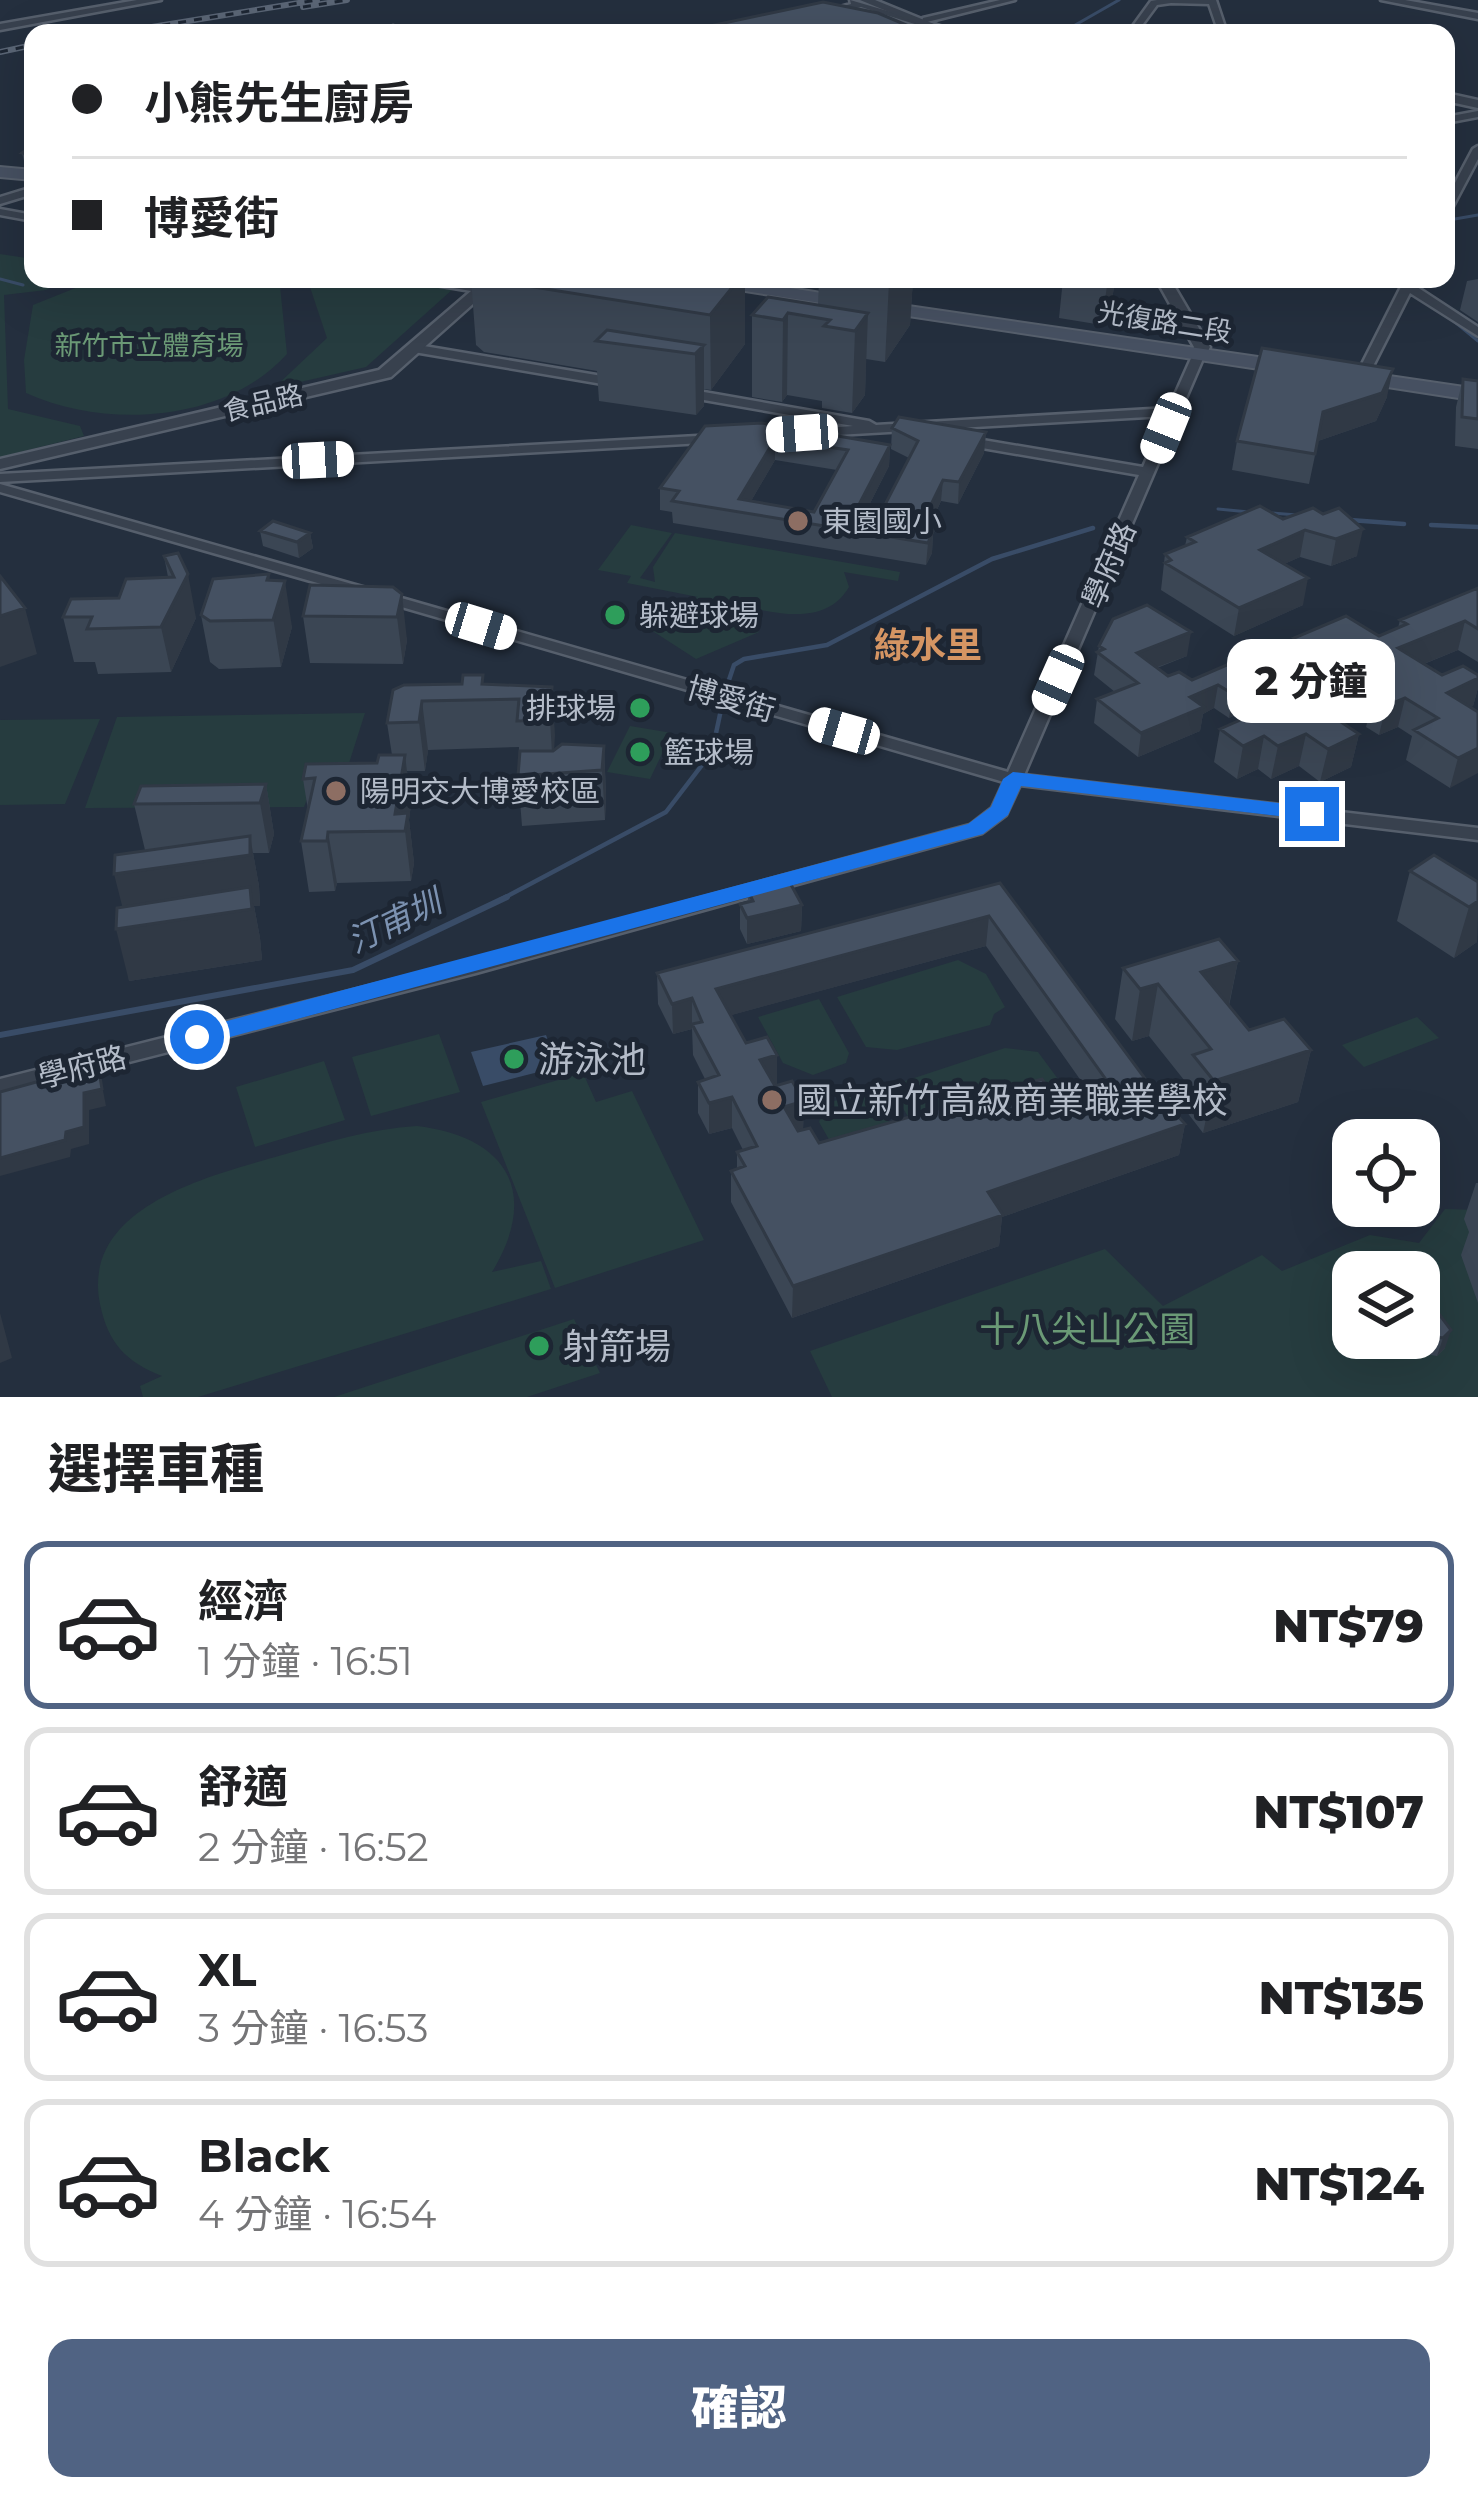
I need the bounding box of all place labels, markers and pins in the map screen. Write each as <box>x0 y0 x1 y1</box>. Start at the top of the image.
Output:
place label: 東園國小 <box>822 503 942 540</box>
marker: 東園國小 <box>785 508 811 534</box>
place label: 躲避球場 <box>639 597 759 634</box>
marker: 躲避球場 <box>602 602 628 628</box>
place label: 排球場 <box>526 690 616 727</box>
marker: 排球場 <box>627 695 653 721</box>
place label: 籃球場 <box>664 734 754 771</box>
marker: 籃球場 <box>627 739 653 765</box>
place label: 陽明交大博愛校區 <box>360 773 600 810</box>
marker: 陽明交大博愛校區 <box>323 778 349 804</box>
place label: 游泳池 <box>538 1037 646 1081</box>
marker: 游泳池 <box>501 1046 527 1072</box>
place label: 國立新竹高級商業職業學校 <box>796 1078 1228 1122</box>
marker: 國立新竹高級商業職業學校 <box>759 1087 785 1113</box>
place label: 射箭場 <box>563 1324 671 1368</box>
marker: 射箭場 <box>526 1333 552 1359</box>

